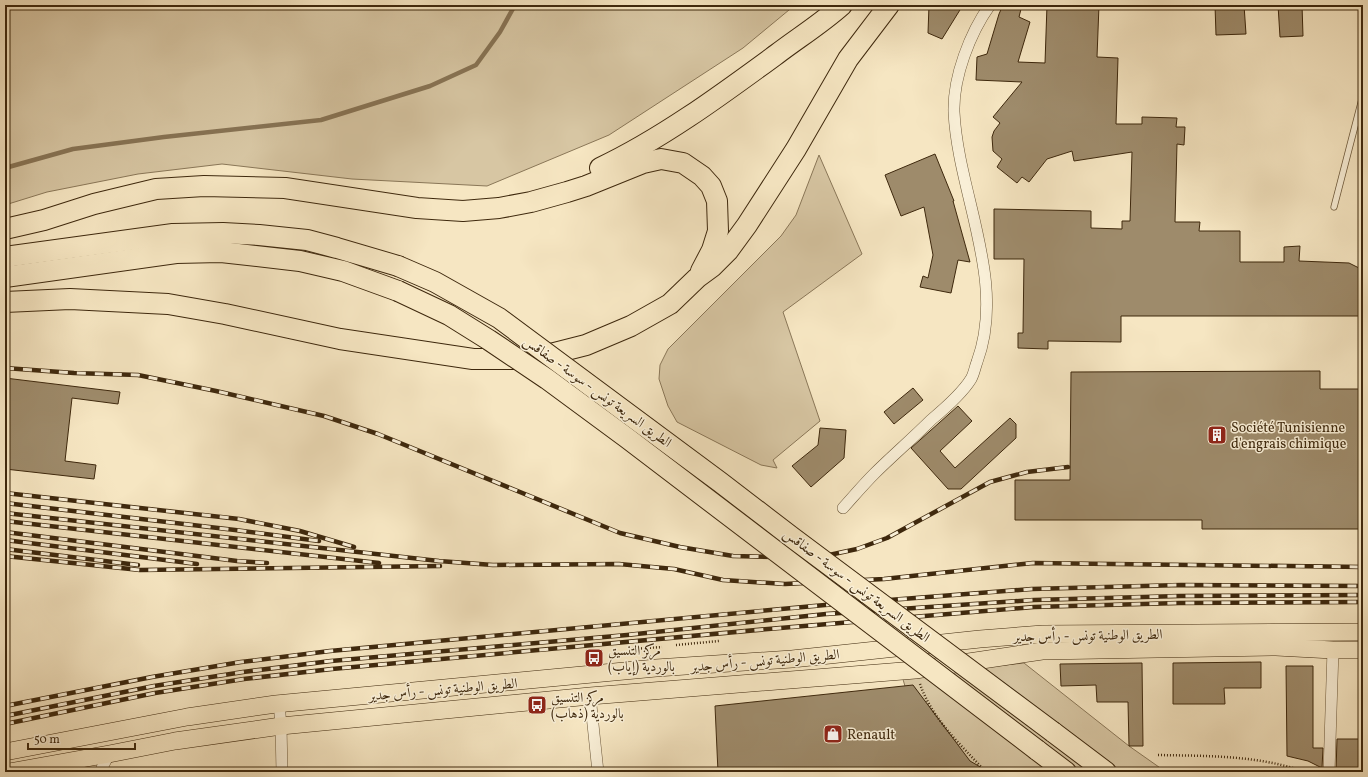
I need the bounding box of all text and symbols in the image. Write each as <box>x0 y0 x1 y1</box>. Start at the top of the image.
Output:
street label: الطريق السريعة تونس - سوسة - صفاقس <box>519 332 675 453</box>
place label: Société Tunisienne d'engrais chimique <box>1231 419 1347 454</box>
building icon: Société Tunisienne d'engrais chimique <box>1206 424 1228 446</box>
street label: الطريق السريعة تونس - سوسة - صفاقس <box>779 525 933 648</box>
street label: الطريق الوطنية تونس - رأس جدير <box>1011 624 1163 647</box>
place label: مركز التنسيق بالوردية (إياب) <box>608 642 675 677</box>
street label: الطريق الوطنية تونس - رأس جدير <box>688 644 840 678</box>
bus stop icon: مركز التنسيق بالوردية (إياب) <box>583 647 605 669</box>
street label: الطريق الوطنية تونس - رأس جدير <box>366 673 518 707</box>
place label: مركز التنسيق بالوردية (ذهاب) <box>551 689 624 724</box>
bus stop icon: مركز التنسيق بالوردية (ذهاب) <box>526 694 548 716</box>
shop icon: Renault <box>822 723 844 745</box>
scale bar <box>28 725 135 751</box>
place label: Renault <box>847 726 895 745</box>
text: 50 m <box>34 732 60 748</box>

